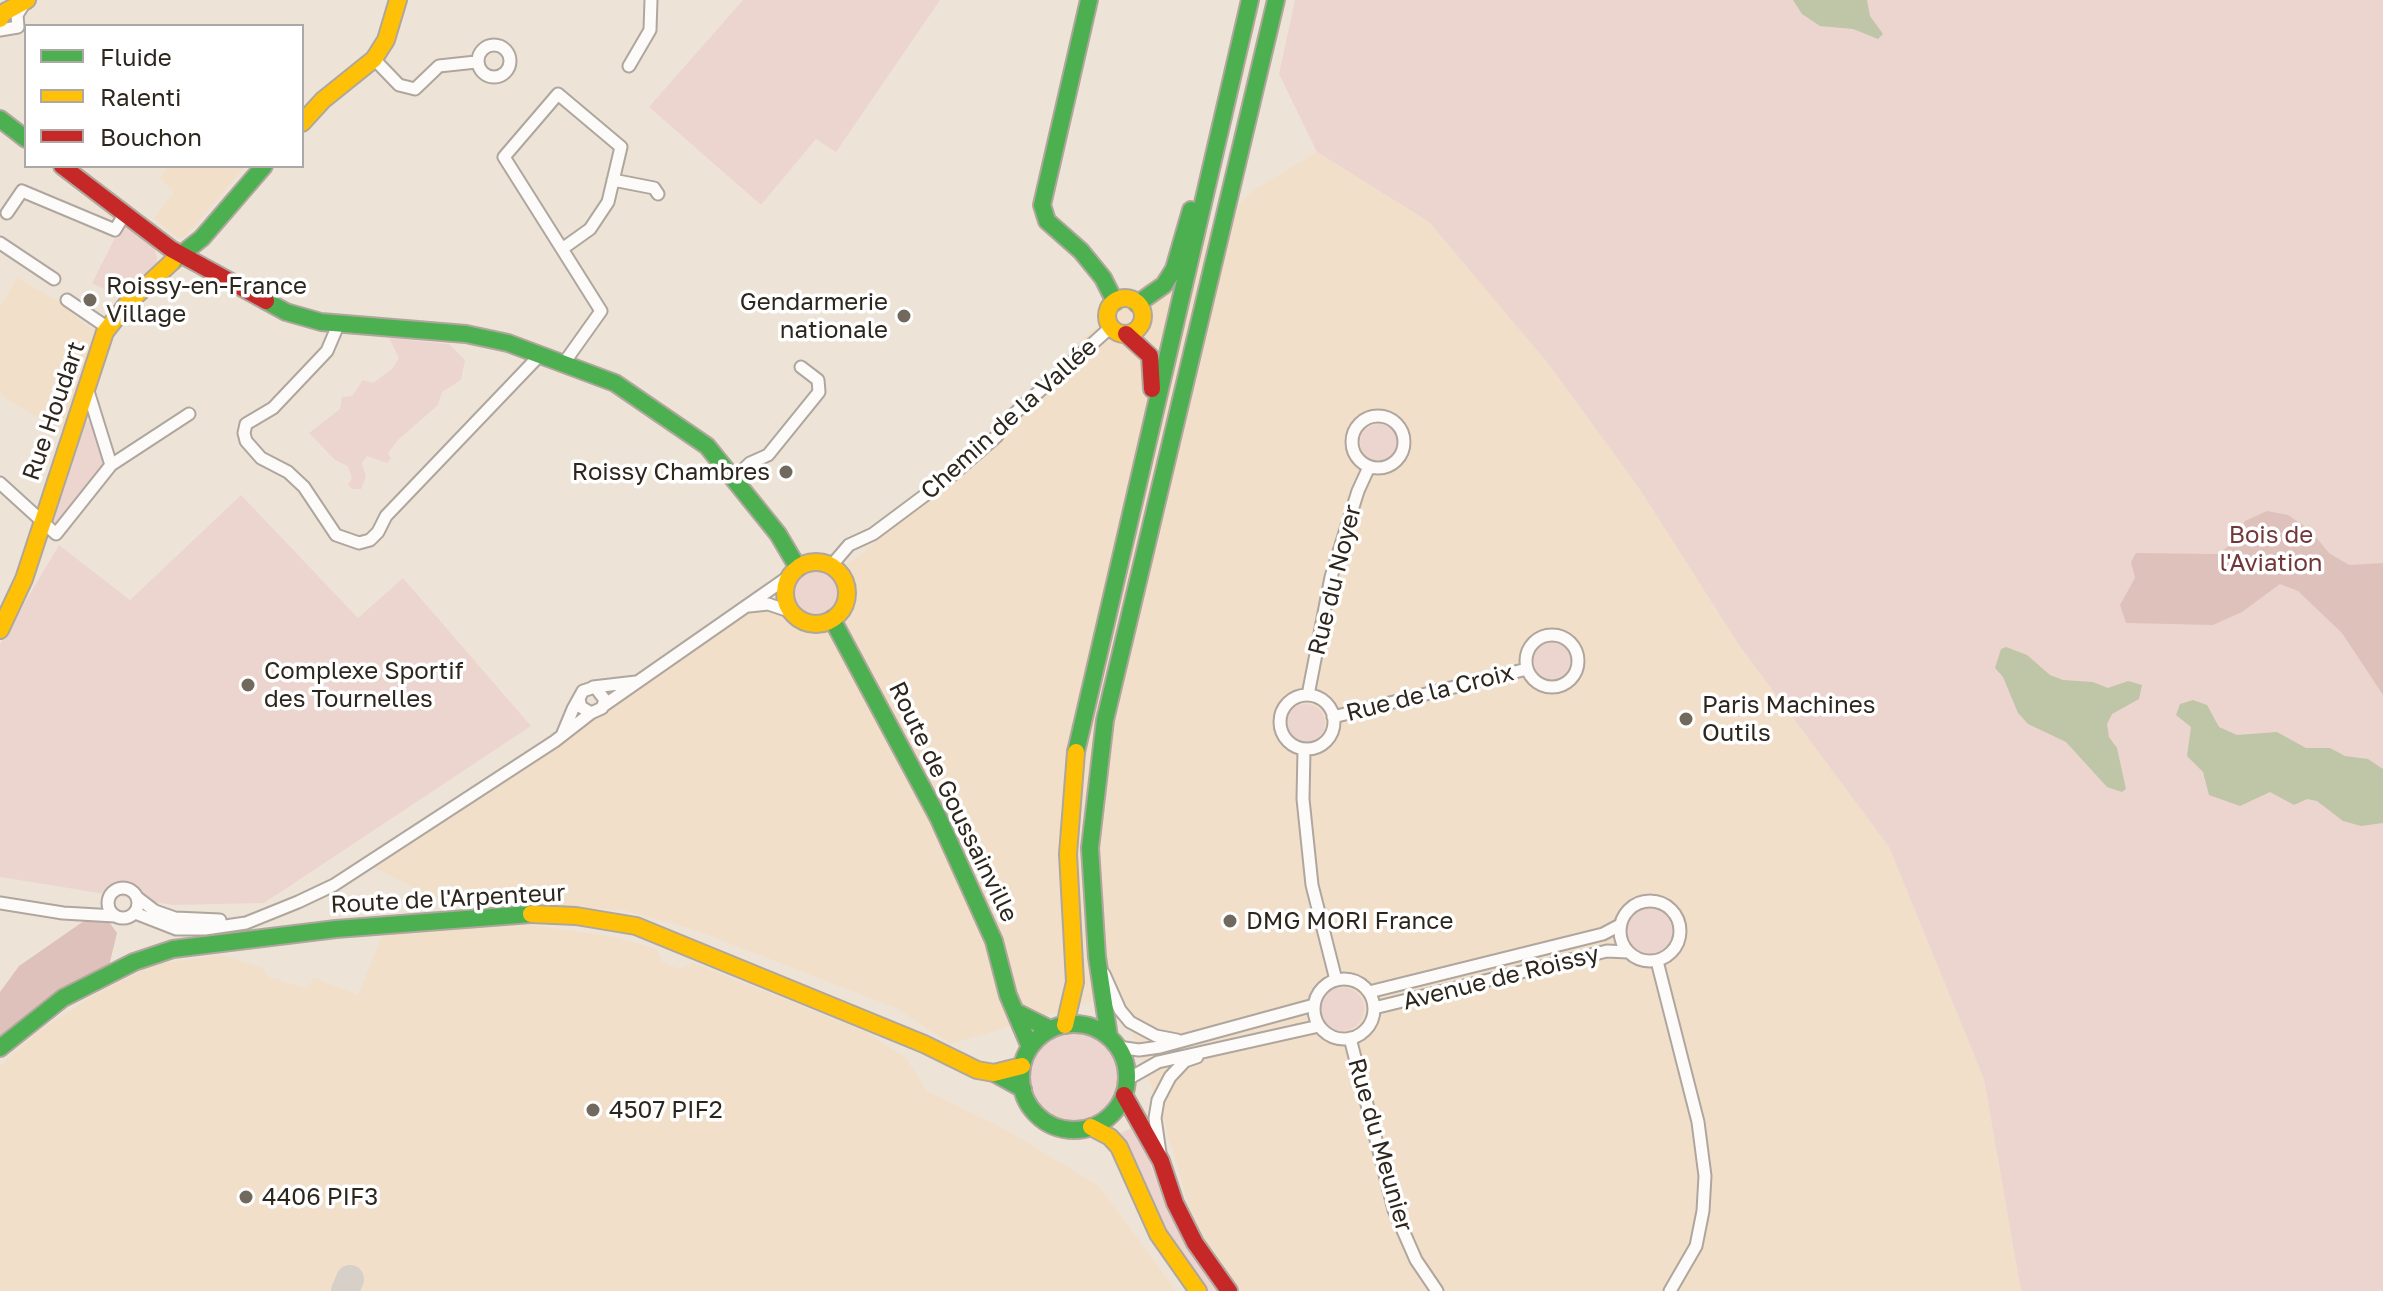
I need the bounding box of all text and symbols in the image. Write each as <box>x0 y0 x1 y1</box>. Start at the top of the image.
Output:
legend <box>24 24 304 168</box>
text: Fluide <box>100 42 172 71</box>
text: Ralenti <box>100 82 182 111</box>
text: Bouchon <box>100 122 202 151</box>
place label: Roissy-en-France Village <box>106 272 307 328</box>
place label: Gendarmerie nationale <box>740 288 888 344</box>
marker: Roissy-en-France Village <box>81 291 99 309</box>
marker: Gendarmerie nationale <box>895 307 913 325</box>
street label: Chemin de la Vallée <box>915 333 1103 505</box>
street label: Rue Houdart <box>17 338 91 484</box>
place label: Roissy Chambres <box>572 458 770 486</box>
marker: Roissy Chambres <box>777 463 795 481</box>
street label: Rue du Noyer <box>1302 502 1368 658</box>
park label: Bois de l'Aviation <box>2219 521 2323 577</box>
place label: Complexe Sportif des Tournelles <box>264 657 463 713</box>
street label: Rue de la Croix <box>1343 658 1517 728</box>
marker: Complexe Sportif des Tournelles <box>239 676 257 694</box>
street label: Route de Goussainville <box>882 677 1024 927</box>
place label: Paris Machines Outils <box>1702 691 1875 747</box>
marker: Paris Machines Outils <box>1677 710 1695 728</box>
street label: Route de l'Arpenteur <box>330 878 566 920</box>
place label: DMG MORI France <box>1246 907 1453 935</box>
marker: DMG MORI France <box>1221 912 1239 930</box>
street label: Avenue de Roissy <box>1400 940 1602 1016</box>
street label: Rue du Meunier <box>1341 1055 1419 1235</box>
place label: 4507 PIF2 <box>609 1096 723 1124</box>
marker: 4507 PIF2 <box>584 1101 602 1119</box>
place label: 4406 PIF3 <box>262 1183 378 1211</box>
marker: 4406 PIF3 <box>237 1188 255 1206</box>

